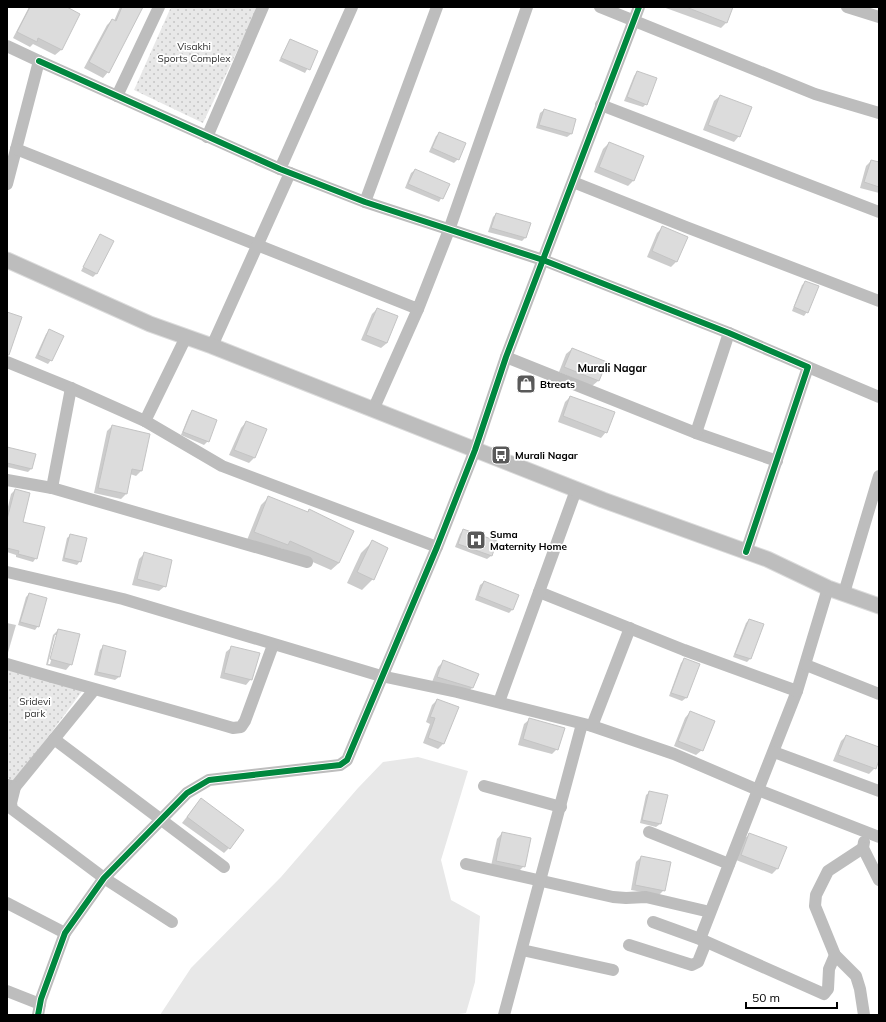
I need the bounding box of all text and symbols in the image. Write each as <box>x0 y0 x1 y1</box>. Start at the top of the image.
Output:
park label: Visakhi Sports Complex <box>157 40 231 65</box>
district label: Murali Nagar <box>577 361 647 375</box>
shop icon: Btreats <box>515 373 537 395</box>
place label: Btreats <box>540 378 575 391</box>
bus stop icon: Murali Nagar <box>490 444 512 466</box>
place label: Murali Nagar <box>515 449 578 462</box>
place label: Suma Maternity Home <box>490 528 567 553</box>
hospital icon: Suma Maternity Home <box>465 529 487 551</box>
park label: Sridevi park <box>19 695 51 720</box>
scale bar <box>746 984 837 1010</box>
text: 50 m <box>752 990 780 1005</box>

